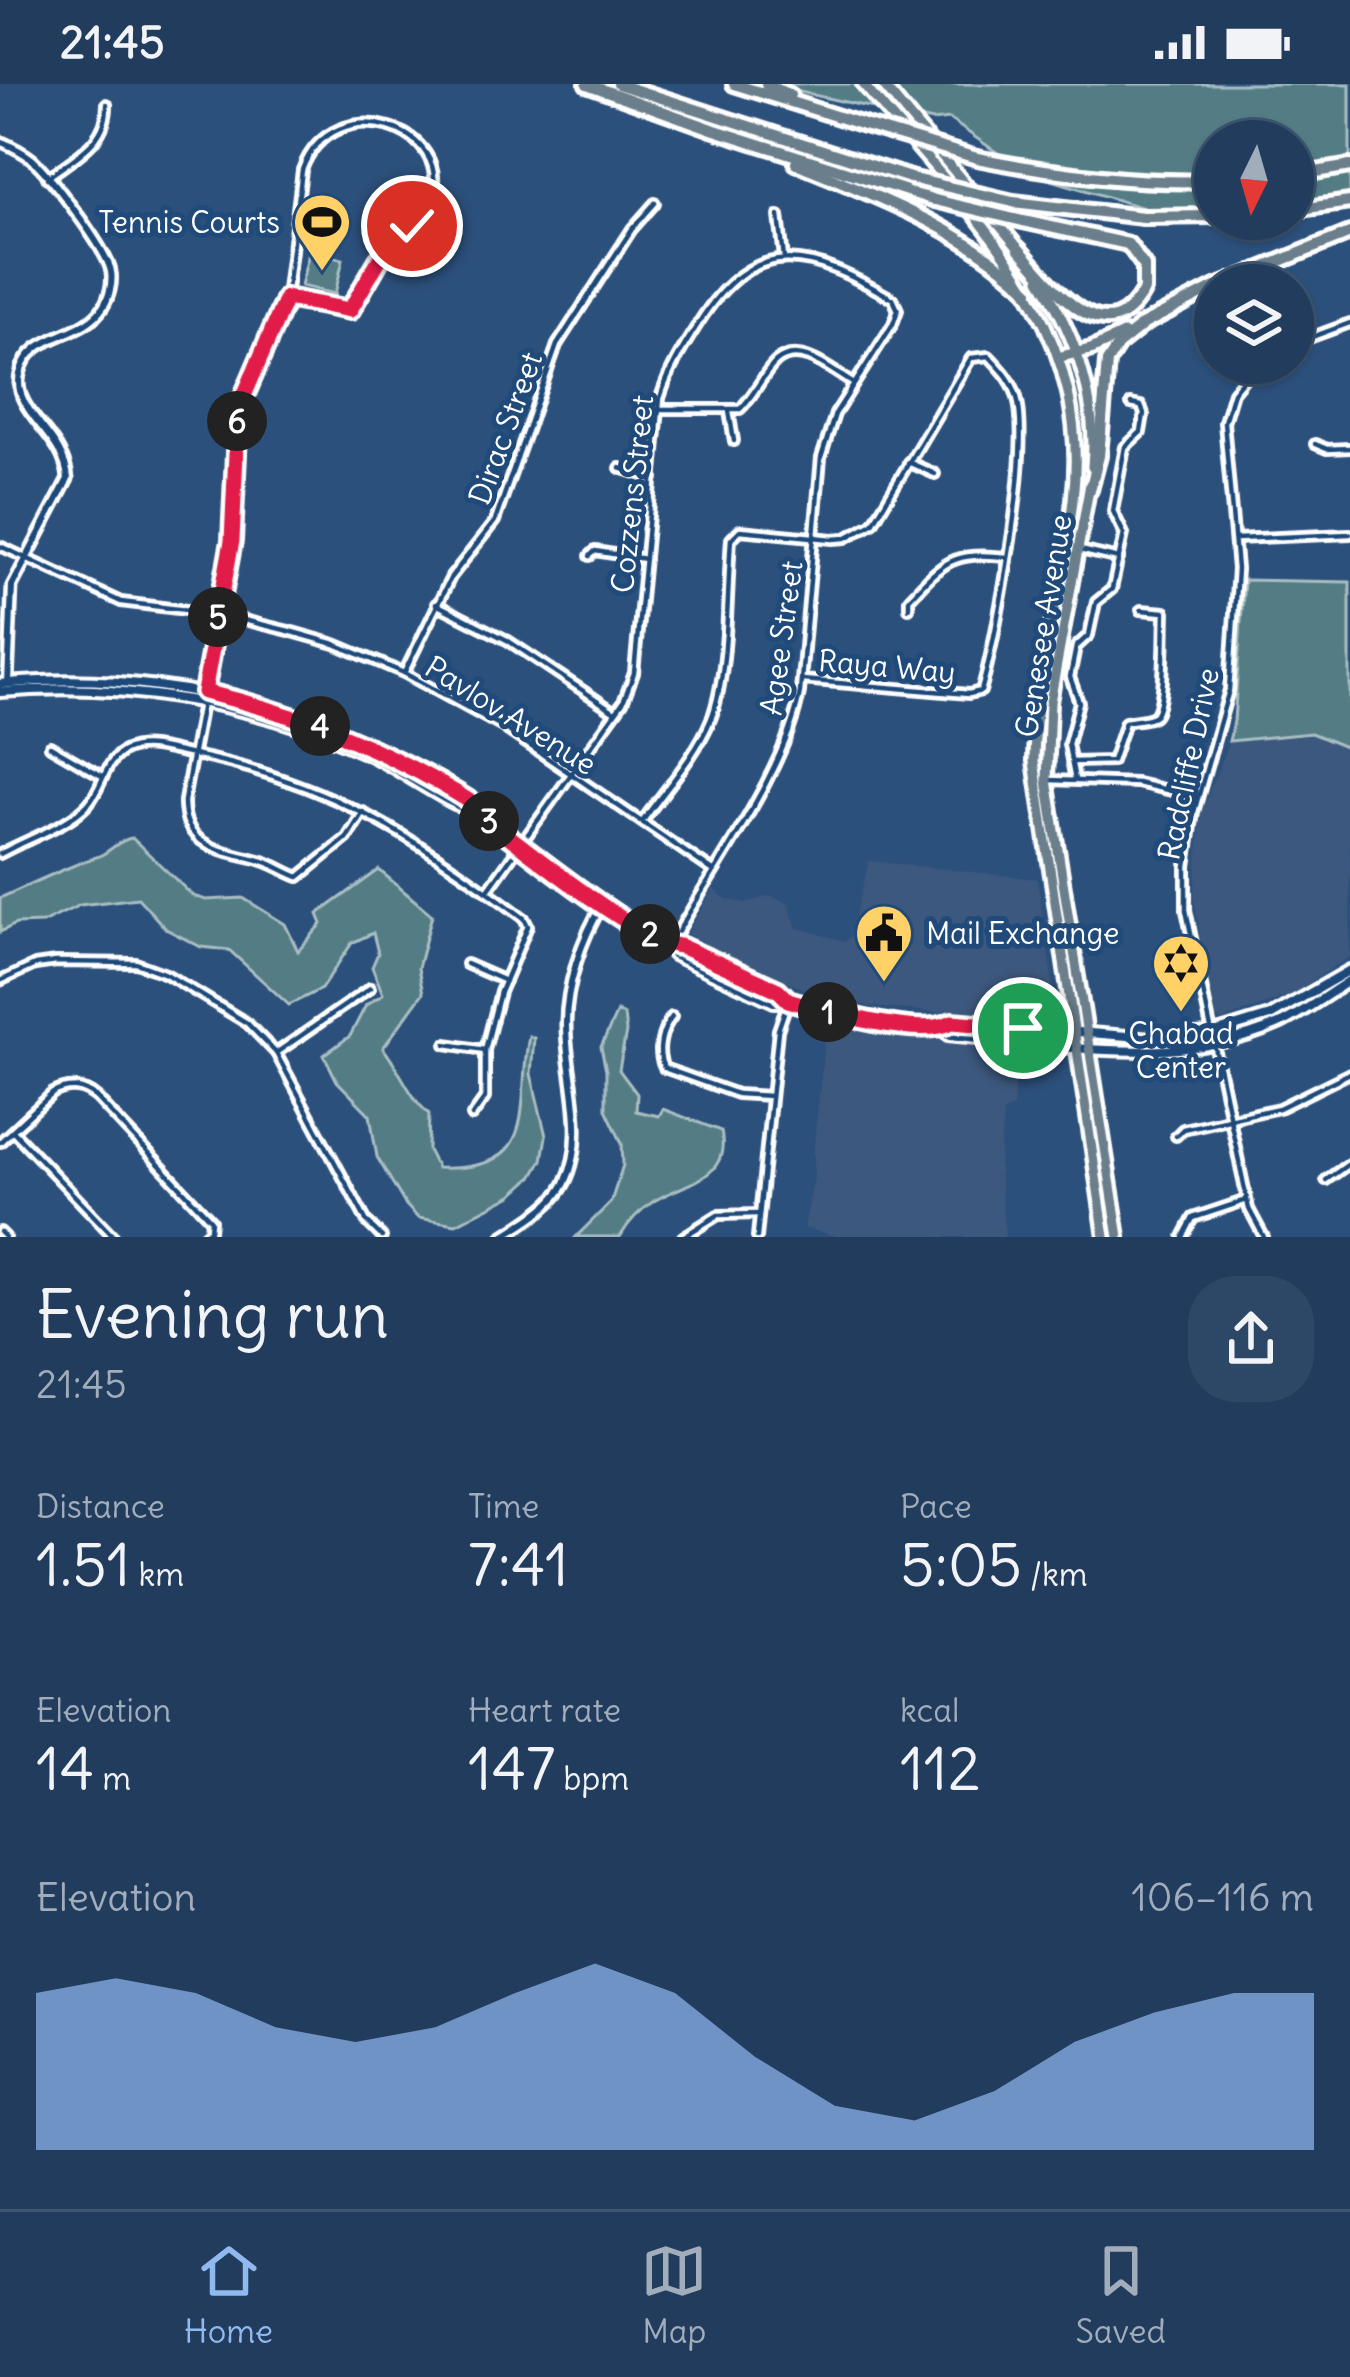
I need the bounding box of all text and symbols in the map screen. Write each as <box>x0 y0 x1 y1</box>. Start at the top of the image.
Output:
text: 21:45 <box>60 14 165 70</box>
north arrow <box>1194 120 1314 240</box>
map controls <box>1194 120 1314 384</box>
pin <box>361 175 463 277</box>
sports icon: Tennis Courts <box>291 191 353 273</box>
icon: check <box>379 193 445 259</box>
place label: Tennis Courts <box>98 203 280 241</box>
button: layers <box>1194 264 1314 384</box>
street label: Dirac Street <box>460 347 550 509</box>
pin: 6 <box>207 391 267 451</box>
street label: Cozzens Street <box>603 393 661 595</box>
text: 6 <box>227 400 247 442</box>
street label: Genesee Avenue <box>1007 512 1079 740</box>
street label: Agee Street <box>751 558 811 718</box>
pin: 5 <box>188 587 248 647</box>
text: 5 <box>209 596 227 638</box>
street label: Raya Way <box>817 641 957 691</box>
street label: Pavlov Avenue <box>418 647 604 783</box>
street label: Radcliffe Drive <box>1149 664 1227 864</box>
pin: 4 <box>290 696 350 756</box>
text: 4 <box>310 705 330 747</box>
pin: 3 <box>459 791 519 851</box>
text: 3 <box>480 800 498 842</box>
public building icon: Mail Exchange <box>853 902 915 984</box>
pin: 2 <box>620 904 680 964</box>
text: 2 <box>641 913 659 955</box>
place label: Mail Exchange <box>926 914 1119 952</box>
synagogue icon: Chabad Center <box>1150 932 1212 1014</box>
pin <box>972 977 1074 1079</box>
pin: 1 <box>798 982 858 1042</box>
text: 1 <box>821 991 835 1033</box>
icon: arrive <box>990 995 1056 1061</box>
place label: Chabad Center <box>1128 1014 1234 1086</box>
text: Evening run <box>36 1273 389 1356</box>
button: share <box>1188 1276 1314 1402</box>
text: 21:45 <box>36 1360 127 1409</box>
text: Distance <box>36 1485 165 1527</box>
text: Time <box>468 1485 539 1527</box>
text: Pace <box>900 1485 972 1527</box>
text: 1.51 <box>36 1527 131 1602</box>
text: 7:41 <box>468 1527 569 1602</box>
text: 5:05 <box>900 1527 1022 1602</box>
text: km <box>131 1553 184 1595</box>
text: /km <box>1022 1553 1088 1595</box>
text: Elevation <box>36 1689 171 1731</box>
text: Heart rate <box>468 1689 621 1731</box>
text: kcal <box>900 1689 959 1731</box>
text: 14 <box>36 1731 95 1806</box>
text: 147 <box>468 1731 555 1806</box>
text: 112 <box>900 1731 981 1806</box>
text: m <box>95 1757 131 1799</box>
text: bpm <box>555 1757 629 1799</box>
text: Elevation <box>36 1873 196 1922</box>
text: 106–116 m <box>1131 1873 1314 1922</box>
tab: Home <box>184 2238 273 2352</box>
tab: Map <box>641 2238 707 2352</box>
tab: Saved <box>1075 2238 1166 2352</box>

